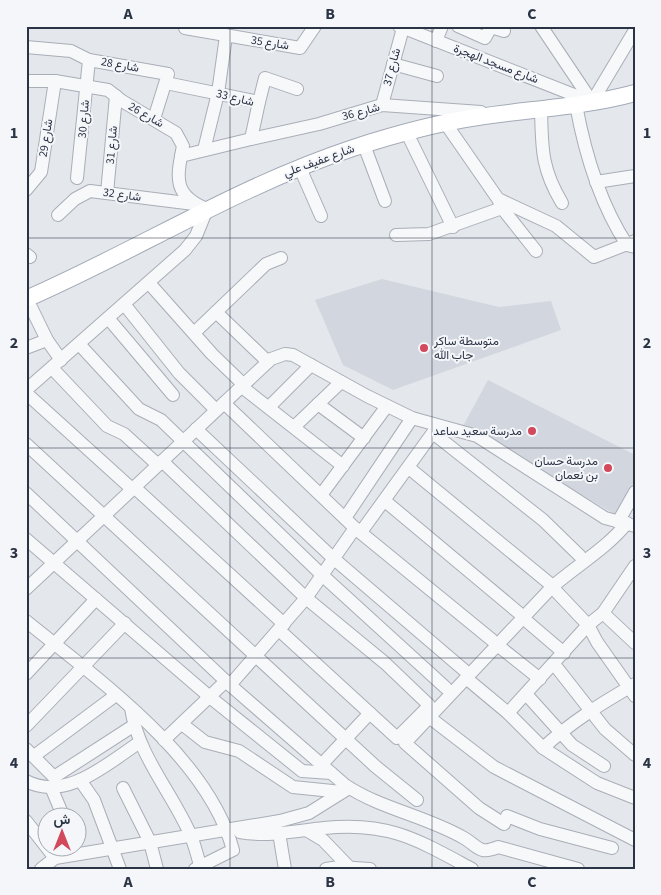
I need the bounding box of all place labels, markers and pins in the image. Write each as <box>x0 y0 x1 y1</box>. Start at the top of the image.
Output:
place label: متوسطة ساكر جاب الله <box>433 333 499 364</box>
marker: متوسطة ساكر جاب الله <box>418 342 430 354</box>
place label: مدرسة سعيد ساعد <box>433 423 522 440</box>
marker: مدرسة سعيد ساعد <box>526 425 538 437</box>
place label: مدرسة حسان بن نعمان <box>535 453 598 484</box>
marker: مدرسة حسان بن نعمان <box>602 462 614 474</box>

